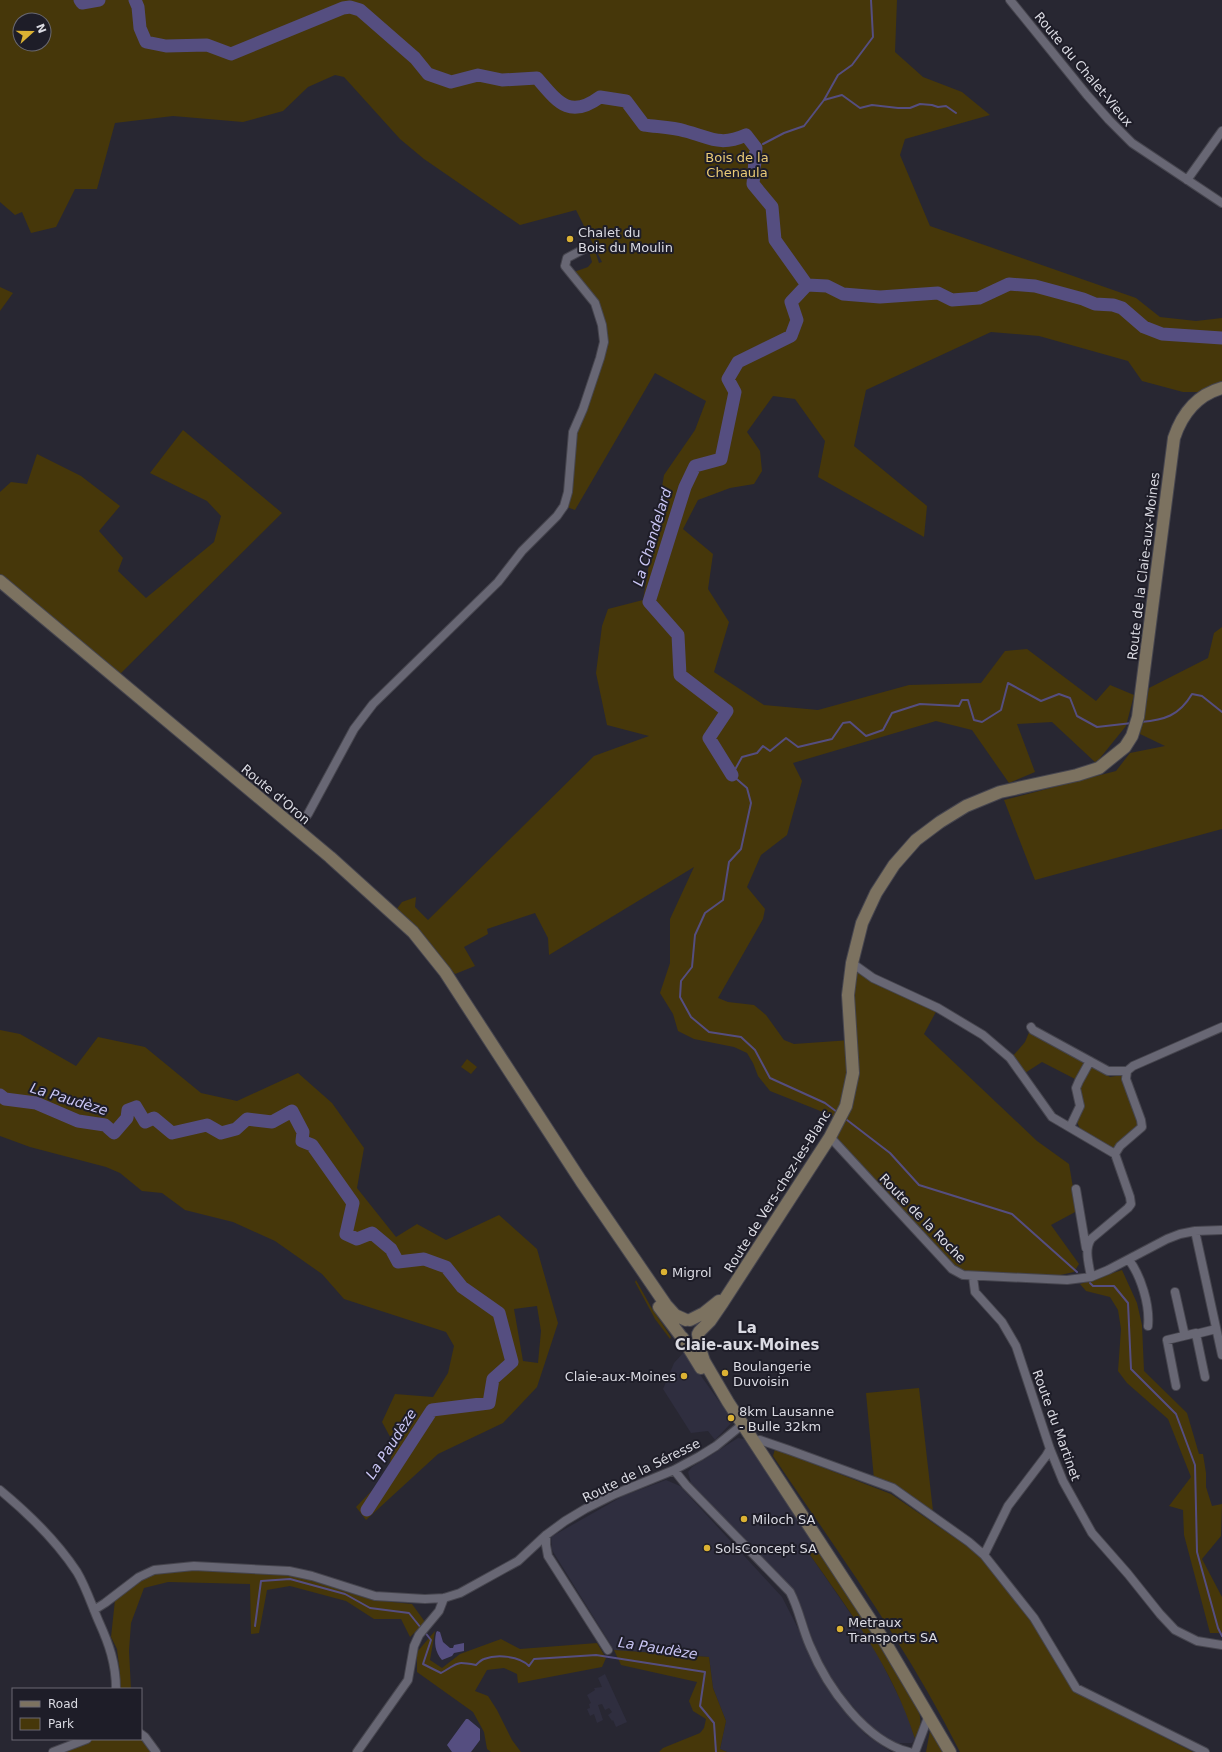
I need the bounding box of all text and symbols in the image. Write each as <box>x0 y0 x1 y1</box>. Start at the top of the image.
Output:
street label: Route du Chalet-Vieux <box>1031 9 1136 130</box>
north arrow <box>12 12 52 52</box>
text: N <box>33 22 49 35</box>
park label: Bois de la Chenaula <box>705 150 769 180</box>
place label: Chalet du Bois du Moulin <box>578 225 673 255</box>
marker: Chalet du Bois du Moulin <box>565 234 575 244</box>
street label: Route de la Claie-aux-Moines <box>1125 471 1163 661</box>
water label: La Chandelard <box>630 486 675 588</box>
street label: Route d'Oron <box>238 761 313 828</box>
water label: La Paudèze <box>28 1080 110 1118</box>
street label: Route de Vers-chez-les-Blanc <box>721 1107 834 1275</box>
street label: Route de la Roche <box>876 1171 969 1266</box>
place label: Migrol <box>672 1265 712 1280</box>
marker: Migrol <box>659 1267 669 1277</box>
district label: La Claie-aux-Moines <box>675 1319 819 1354</box>
place label: Boulangerie Duvoisin <box>733 1359 811 1389</box>
marker: Boulangerie Duvoisin <box>720 1368 730 1378</box>
street label: Route du Martinet <box>1029 1368 1084 1483</box>
place label: Claie-aux-Moines <box>565 1369 676 1384</box>
marker: Claie-aux-Moines <box>679 1371 689 1381</box>
place label: 8km Lausanne - Bulle 32km <box>739 1404 834 1434</box>
water label: La Paudèze <box>362 1406 420 1482</box>
marker: 8km Lausanne - Bulle 32km <box>726 1413 736 1423</box>
street label: Route de la Séresse <box>580 1435 702 1505</box>
place label: Miloch SA <box>752 1512 815 1527</box>
marker: Miloch SA <box>739 1514 749 1524</box>
place label: SolsConcept SA <box>715 1541 817 1556</box>
marker: SolsConcept SA <box>702 1543 712 1553</box>
place label: Metraux Transports SA <box>847 1615 937 1645</box>
marker: Metraux Transports SA <box>835 1624 845 1634</box>
water label: La Paudèze <box>617 1634 699 1662</box>
legend <box>12 1688 142 1740</box>
text: Road <box>48 1697 78 1711</box>
text: Park <box>48 1717 74 1731</box>

